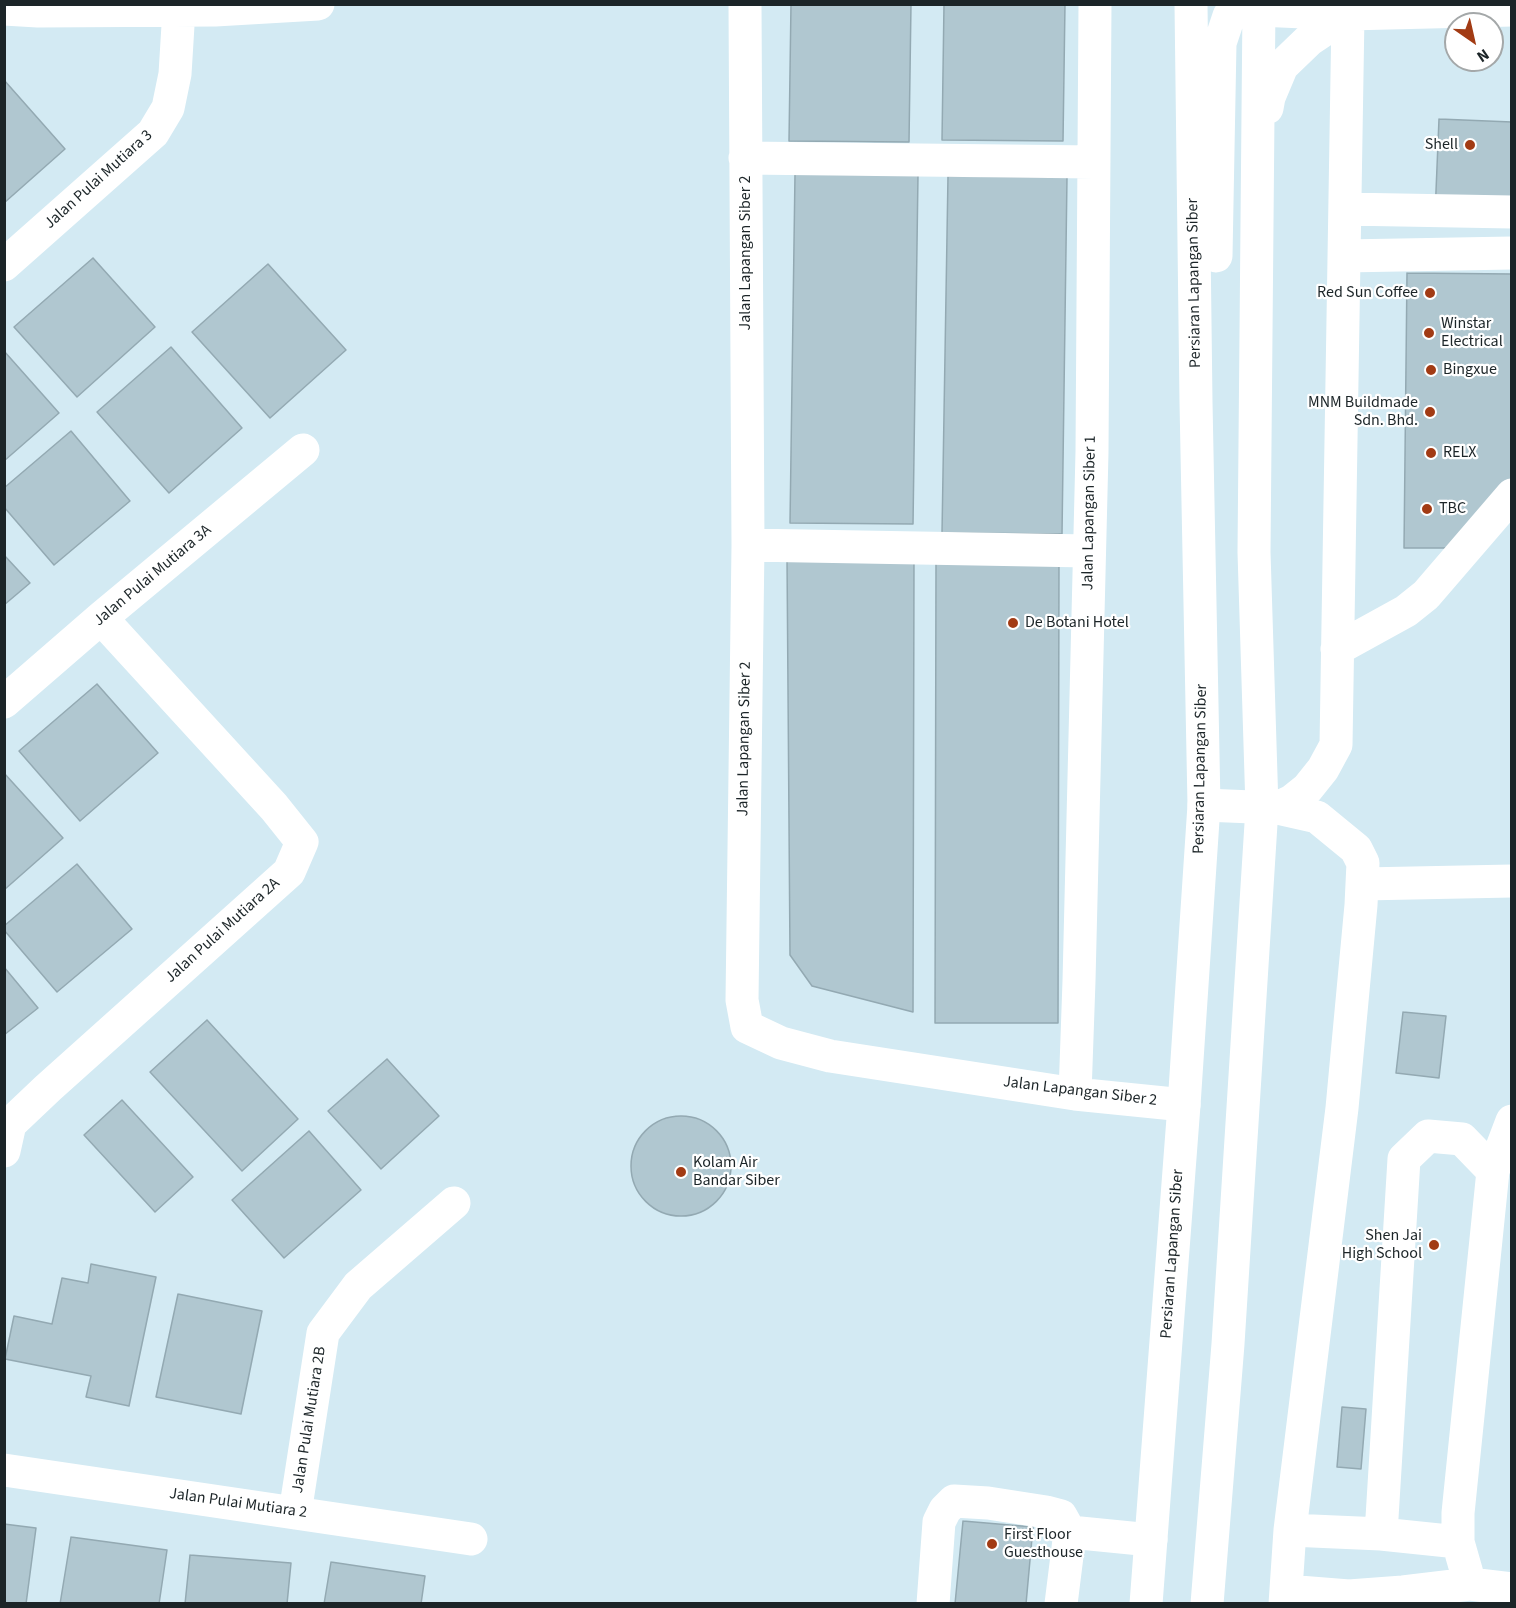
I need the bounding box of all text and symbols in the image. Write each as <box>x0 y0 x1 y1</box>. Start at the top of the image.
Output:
north arrow <box>1444 12 1504 72</box>
text: N <box>1472 43 1494 67</box>
street label: Jalan Pulai Mutiara 3 <box>41 126 157 234</box>
place label: Shell <box>1425 135 1458 155</box>
marker: Shell <box>1463 138 1477 152</box>
street label: Jalan Lapangan Siber 2 <box>736 176 756 330</box>
street label: Persiaran Lapangan Siber <box>1184 198 1206 368</box>
place label: Red Sun Coffee <box>1317 283 1418 303</box>
marker: Red Sun Coffee <box>1423 286 1437 300</box>
place label: Winstar Electrical <box>1441 314 1503 352</box>
marker: Winstar Electrical <box>1422 326 1436 340</box>
place label: Bingxue <box>1443 360 1497 380</box>
marker: Bingxue <box>1424 363 1438 377</box>
place label: MNM Buildmade Sdn. Bhd. <box>1308 393 1418 431</box>
marker: MNM Buildmade Sdn. Bhd. <box>1423 405 1437 419</box>
street label: Jalan Lapangan Siber 1 <box>1079 435 1101 591</box>
place label: RELX <box>1443 443 1477 463</box>
marker: RELX <box>1424 446 1438 460</box>
place label: TBC <box>1439 499 1466 519</box>
marker: TBC <box>1420 502 1434 516</box>
street label: Jalan Pulai Mutiara 3A <box>90 521 216 631</box>
place label: De Botani Hotel <box>1025 613 1129 633</box>
marker: De Botani Hotel <box>1006 616 1020 630</box>
street label: Jalan Lapangan Siber 2 <box>734 661 756 817</box>
street label: Persiaran Lapangan Siber <box>1190 684 1212 854</box>
street label: Jalan Pulai Mutiara 2A <box>162 874 284 988</box>
street label: Jalan Lapangan Siber 2 <box>1002 1073 1158 1111</box>
place label: Kolam Air Bandar Siber <box>693 1153 780 1191</box>
marker: Kolam Air Bandar Siber <box>674 1165 688 1179</box>
street label: Persiaran Lapangan Siber <box>1157 1169 1189 1339</box>
place label: Shen Jai High School <box>1342 1226 1422 1264</box>
marker: Shen Jai High School <box>1427 1238 1441 1252</box>
street label: Jalan Pulai Mutiara 2B <box>289 1345 331 1495</box>
street label: Jalan Pulai Mutiara 2 <box>168 1485 308 1523</box>
place label: First Floor Guesthouse <box>1004 1525 1083 1563</box>
marker: First Floor Guesthouse <box>985 1537 999 1551</box>

